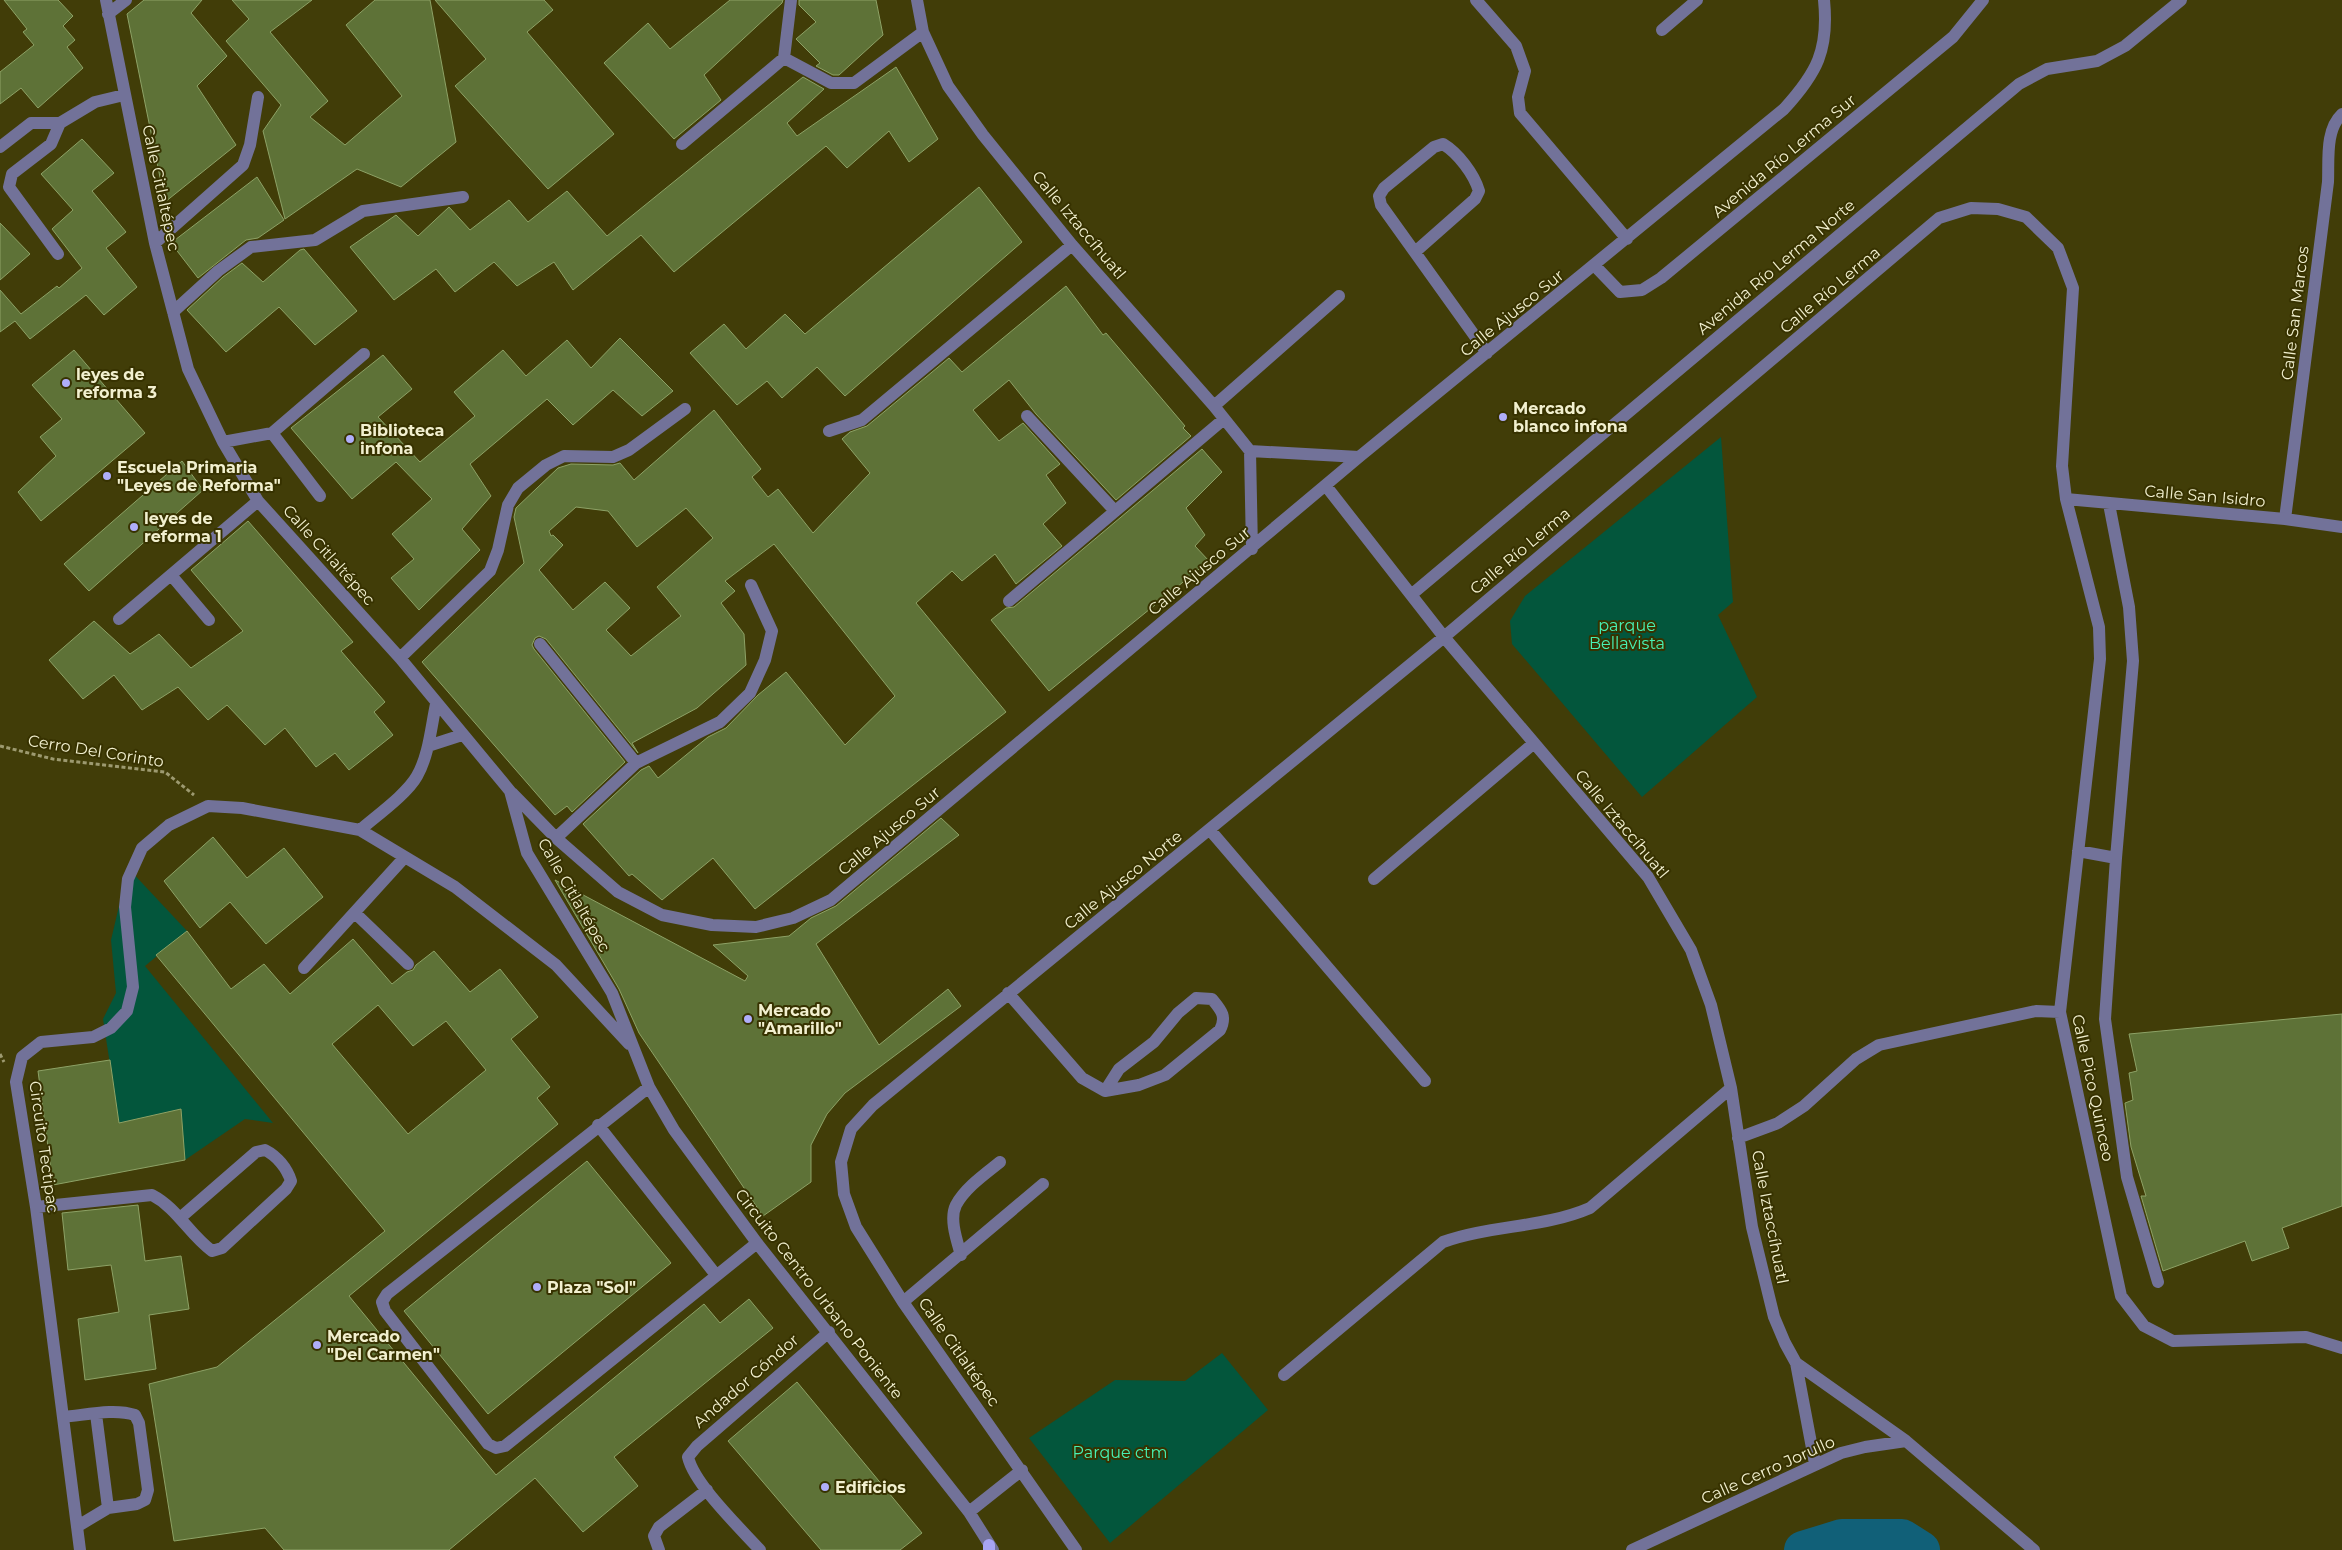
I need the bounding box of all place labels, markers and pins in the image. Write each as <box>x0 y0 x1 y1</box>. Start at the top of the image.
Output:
place label: leyes de reforma 3 <box>76 365 157 402</box>
marker: leyes de reforma 3 <box>60 377 72 389</box>
place label: Mercado blanco infona <box>1513 399 1628 436</box>
marker: Mercado blanco infona <box>1497 411 1509 423</box>
place label: Biblioteca infona <box>360 421 444 458</box>
marker: Biblioteca infona <box>344 433 356 445</box>
place label: Escuela Primaria "Leyes de Reforma" <box>117 458 281 495</box>
marker: Escuela Primaria "Leyes de Reforma" <box>101 470 113 482</box>
place label: leyes de reforma 1 <box>144 509 222 546</box>
marker: leyes de reforma 1 <box>128 521 140 533</box>
place label: Mercado "Amarillo" <box>758 1001 842 1038</box>
marker: Mercado "Amarillo" <box>742 1013 754 1025</box>
place label: Plaza "Sol" <box>547 1278 636 1297</box>
marker: Plaza "Sol" <box>531 1281 543 1293</box>
place label: Mercado "Del Carmen" <box>327 1327 440 1364</box>
marker: Mercado "Del Carmen" <box>311 1339 323 1351</box>
place label: Edificios <box>835 1478 906 1497</box>
marker: Edificios <box>819 1481 831 1493</box>

